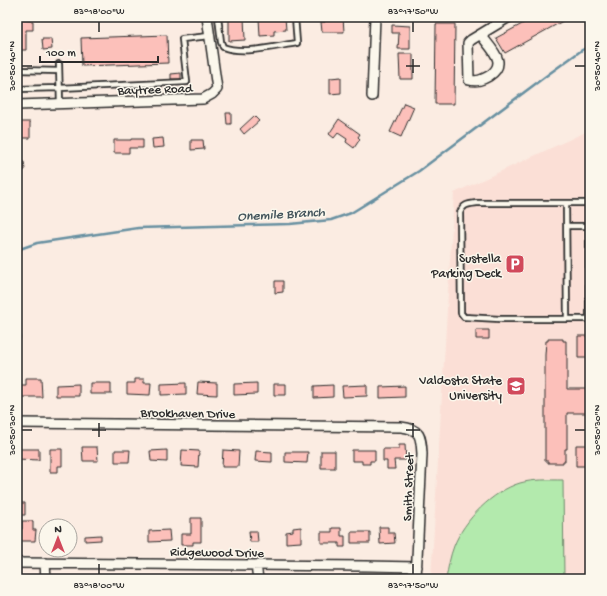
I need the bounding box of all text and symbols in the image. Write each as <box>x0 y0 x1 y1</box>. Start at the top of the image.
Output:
text: 83°18'00"W <box>73 6 125 18</box>
text: 83°17'50"W <box>388 6 439 18</box>
scale bar <box>40 38 158 64</box>
text: 30°50'40"N <box>7 41 19 92</box>
text: 30°50'40"N <box>592 41 604 92</box>
text: 100 m <box>45 47 76 61</box>
street label: Baytree Road <box>116 82 194 99</box>
water label: Onemile Branch <box>237 205 326 226</box>
place label: Sustella Parking Deck <box>430 252 502 282</box>
parking icon: Sustella Parking Deck <box>504 253 526 275</box>
place label: Valdosta State University <box>418 374 503 404</box>
school or university icon: Valdosta State University <box>505 375 527 397</box>
text: 30°50'30"N <box>7 404 19 456</box>
text: 30°50'30"N <box>592 404 604 456</box>
street label: Brookhaven Drive <box>139 406 236 423</box>
street label: Smith Street <box>401 451 418 521</box>
north arrow <box>38 518 78 558</box>
text: N <box>54 524 62 536</box>
street label: Ridgewood Drive <box>170 545 264 562</box>
text: 83°18'00"W <box>73 580 125 592</box>
text: 83°17'50"W <box>388 580 439 592</box>

